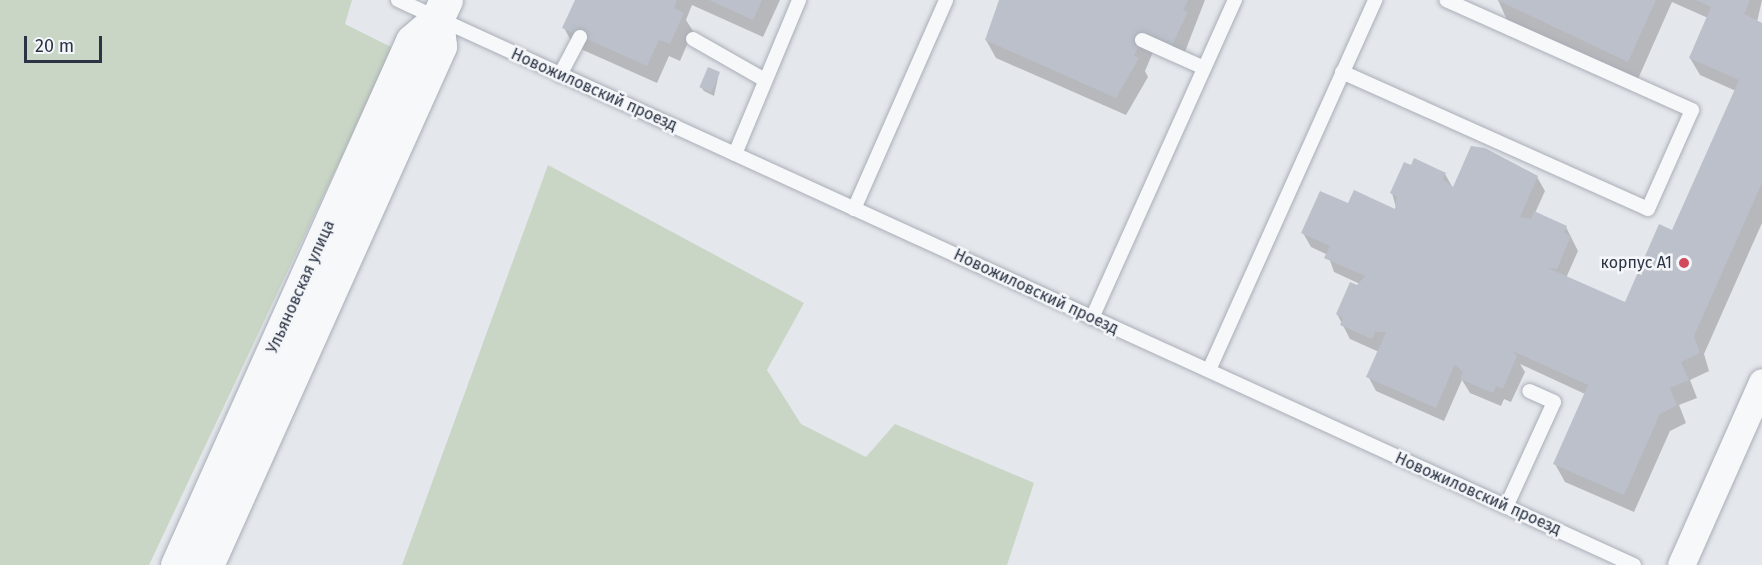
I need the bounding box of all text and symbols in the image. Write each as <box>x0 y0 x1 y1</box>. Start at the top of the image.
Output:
scale bar <box>27 24 105 62</box>
text: 20 m <box>35 35 74 57</box>
street label: Новожиловский проезд <box>508 45 680 135</box>
street label: Ульяновская улица <box>263 217 339 357</box>
street label: Новожиловский проезд <box>950 245 1122 339</box>
place label: корпус А1 <box>1601 253 1672 273</box>
marker: корпус А1 <box>1677 256 1691 270</box>
street label: Новожиловский проезд <box>1392 449 1564 539</box>

